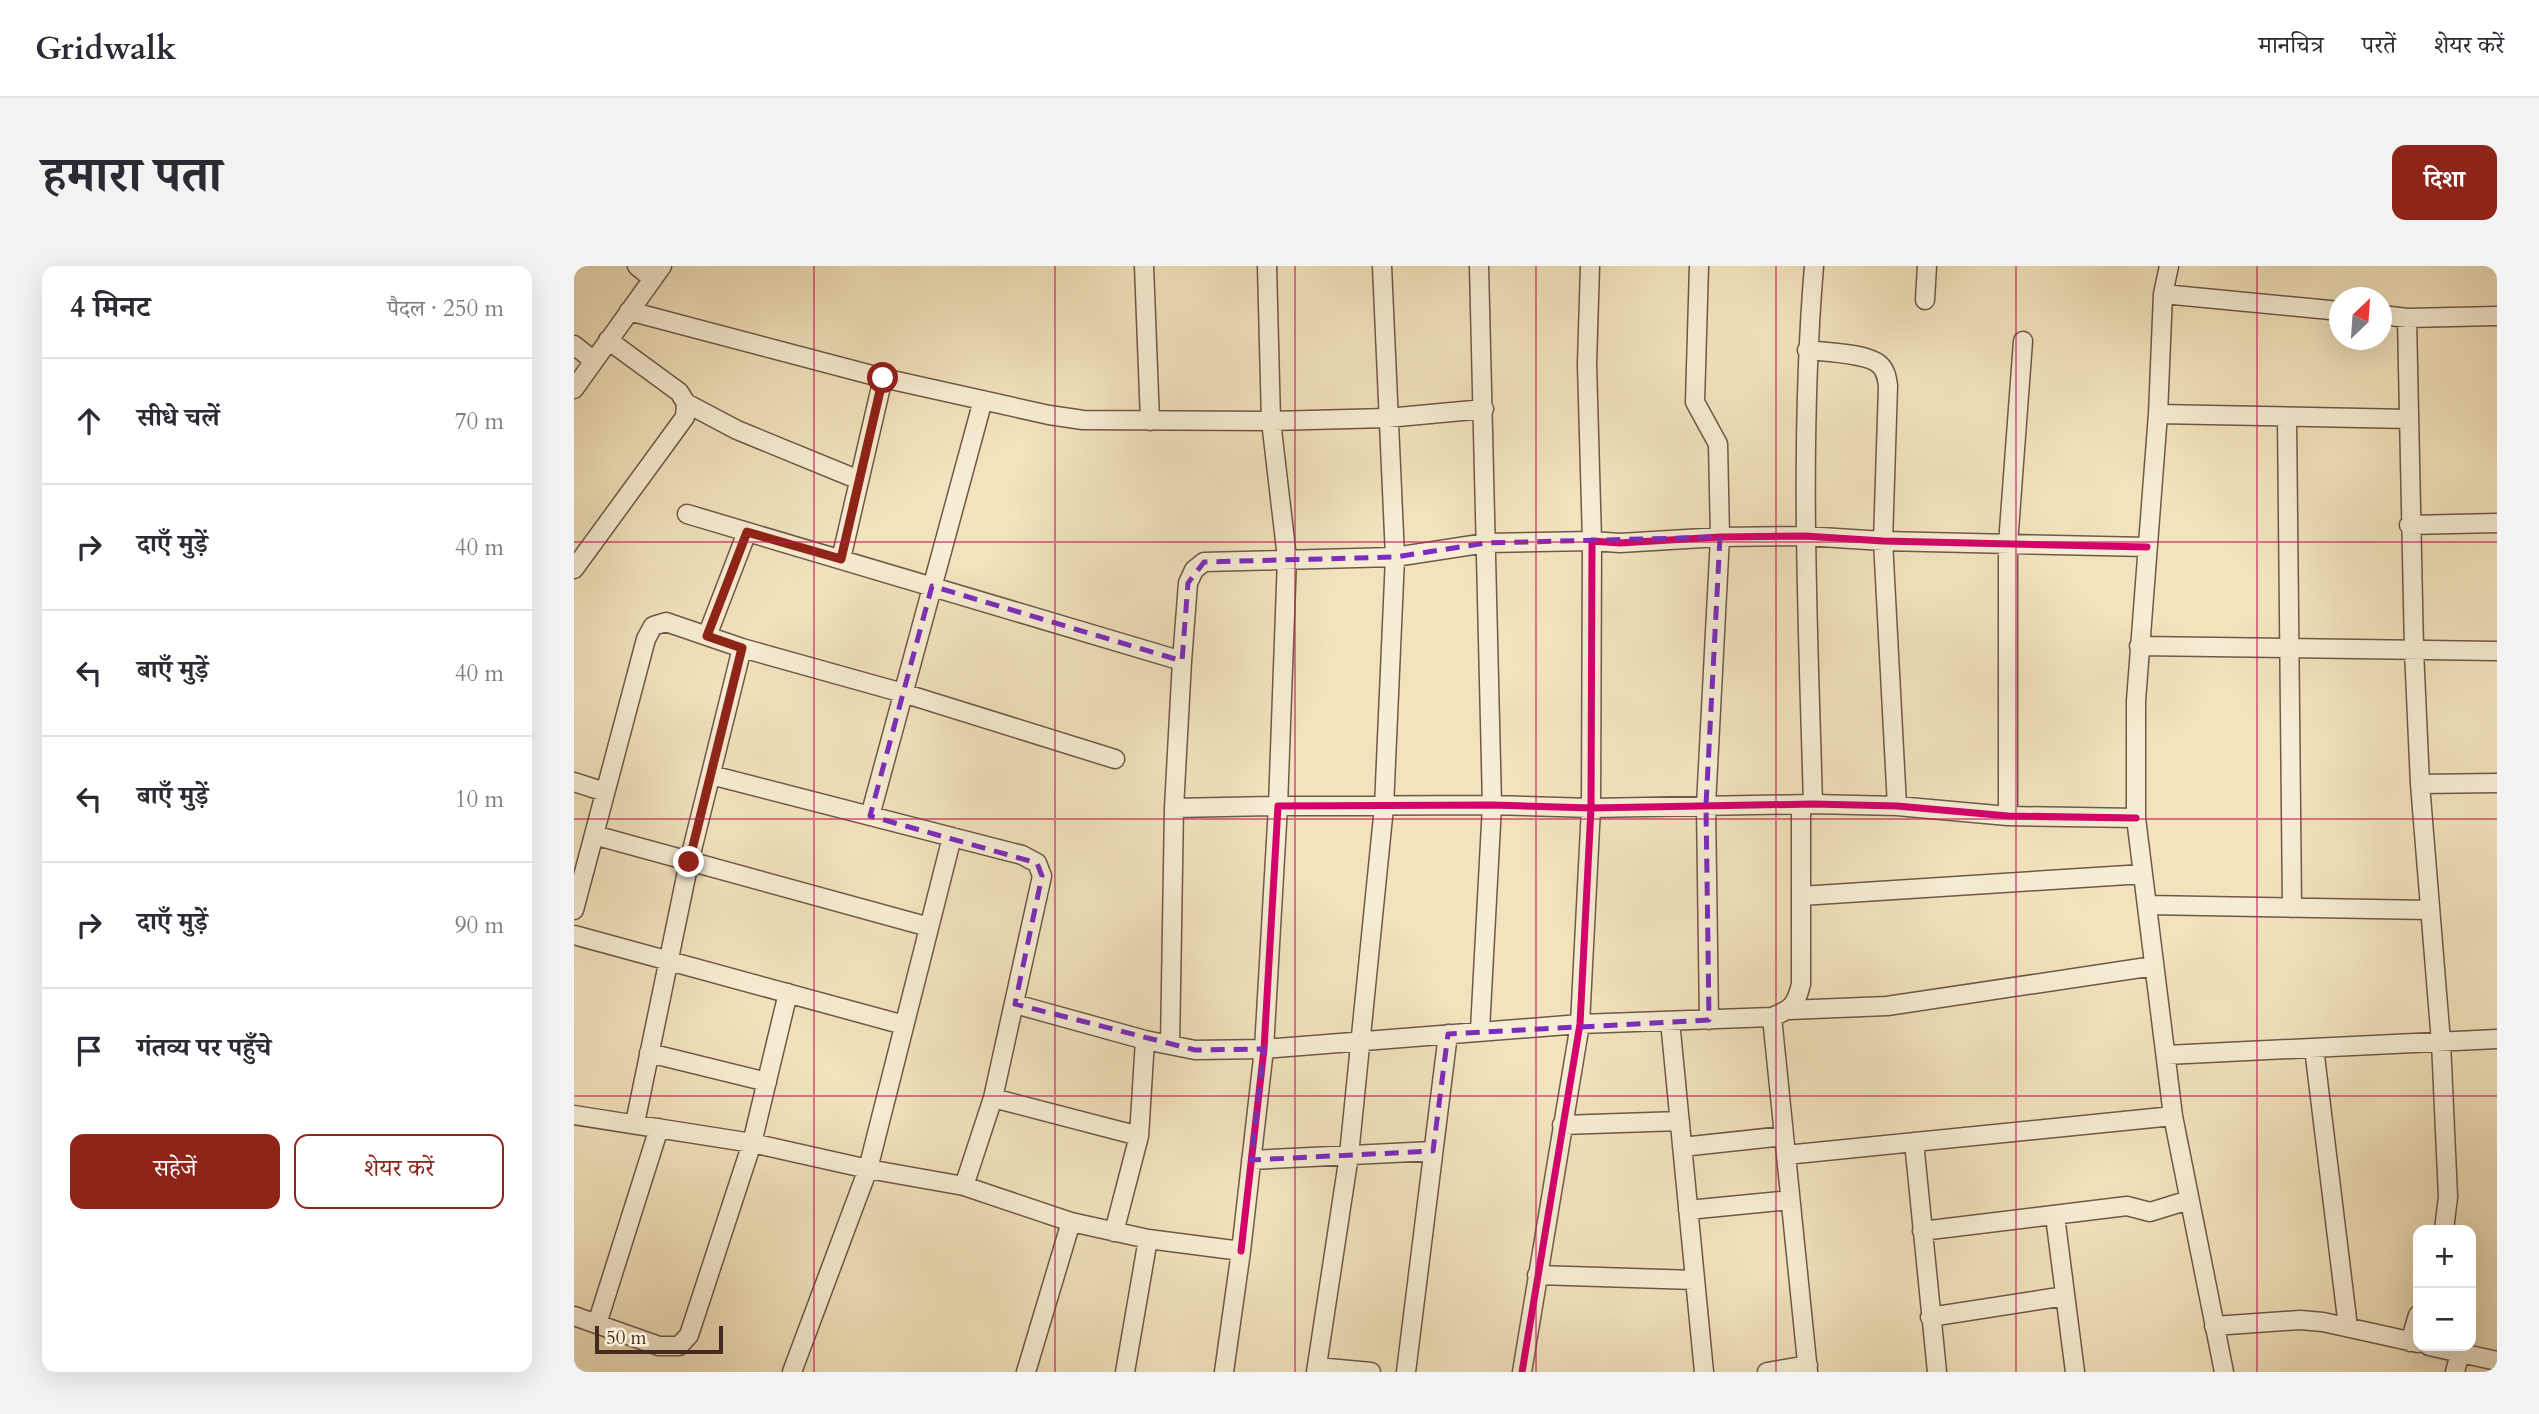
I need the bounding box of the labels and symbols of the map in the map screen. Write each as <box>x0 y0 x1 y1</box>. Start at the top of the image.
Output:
north arrow <box>2329 287 2392 350</box>
route start <box>867 362 898 393</box>
route end <box>673 846 704 877</box>
scale bar <box>595 1323 723 1355</box>

